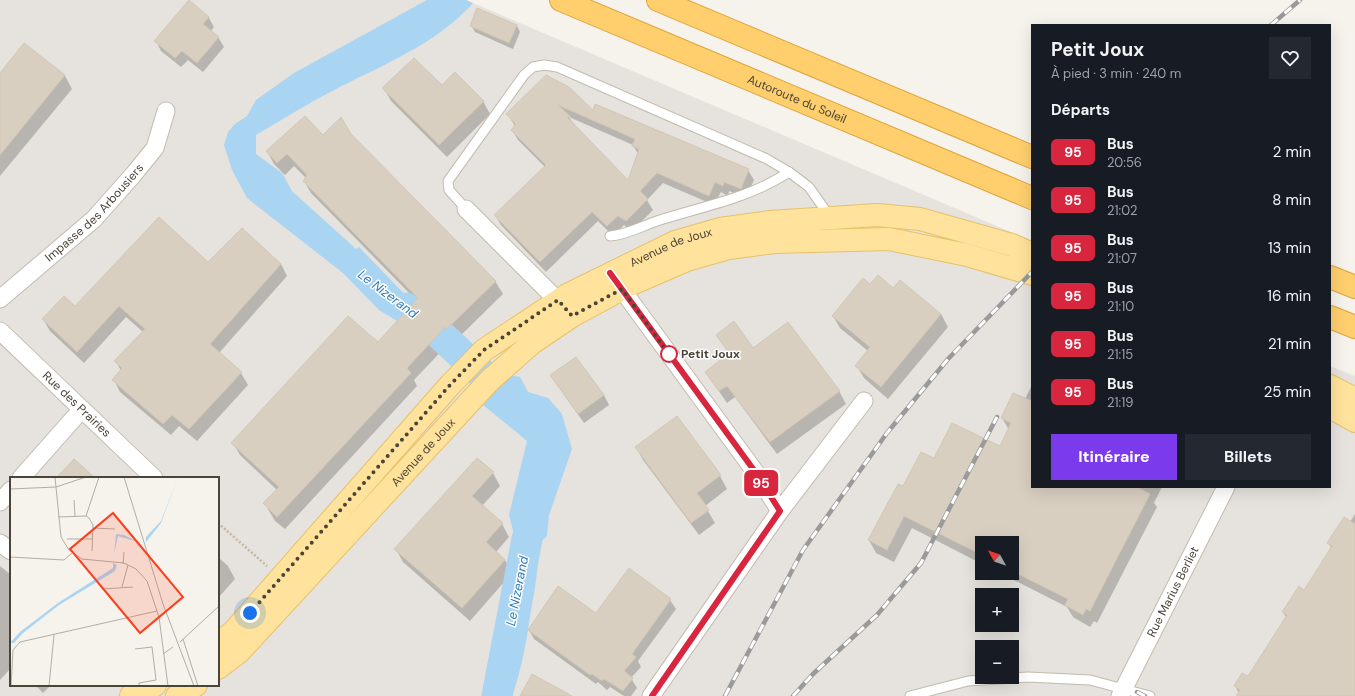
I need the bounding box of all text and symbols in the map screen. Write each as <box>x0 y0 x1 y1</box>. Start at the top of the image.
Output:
text: Petit Joux <box>1051 37 1144 62</box>
button: heart <box>1269 37 1311 79</box>
text: À pied · 3 min · 240 m <box>1051 65 1181 82</box>
street label: Autoroute du Soleil <box>745 71 849 127</box>
text: Départs <box>1051 100 1110 120</box>
text: Bus <box>1107 134 1134 154</box>
text: 2 min <box>1273 142 1311 162</box>
text: 95 <box>1064 143 1082 161</box>
text: 20:56 <box>1107 154 1142 171</box>
street label: Impasse des Arbousiers <box>41 160 147 265</box>
text: Bus <box>1107 182 1134 202</box>
text: 8 min <box>1272 190 1311 210</box>
text: 95 <box>1064 191 1082 209</box>
text: 21:02 <box>1107 202 1137 219</box>
street label: Avenue de Joux <box>627 224 714 271</box>
text: Bus <box>1107 230 1134 250</box>
text: 13 min <box>1268 238 1311 258</box>
text: 95 <box>1064 239 1082 257</box>
text: 21:07 <box>1107 250 1137 267</box>
water label: Le Nizerand <box>355 266 422 323</box>
text: Bus <box>1107 278 1134 298</box>
text: 16 min <box>1267 286 1311 306</box>
text: 95 <box>1064 287 1082 305</box>
text: 21:10 <box>1107 298 1134 315</box>
text: Bus <box>1107 326 1134 346</box>
text: 21 min <box>1268 334 1311 354</box>
text: 95 <box>1064 335 1082 353</box>
marker: Petit Joux <box>660 345 678 363</box>
place label: Petit Joux <box>681 346 740 362</box>
text: 21:15 <box>1107 346 1133 363</box>
street label: Rue des Prairies <box>39 368 114 441</box>
text: Bus <box>1107 374 1134 394</box>
text: 25 min <box>1264 382 1311 402</box>
text: 95 <box>1064 383 1082 401</box>
text: 21:19 <box>1107 394 1133 411</box>
street label: Avenue de Joux <box>388 415 459 490</box>
button: Itinéraire <box>1051 434 1177 480</box>
button: Billets <box>1185 434 1311 480</box>
line badge: 95 <box>743 470 779 496</box>
text: 95 <box>752 474 770 492</box>
inset map <box>10 477 219 686</box>
north arrow <box>975 536 1019 580</box>
map controls <box>975 536 1019 684</box>
street label: Rue Marius Berliet <box>1143 543 1203 640</box>
water label: Le Nizerand <box>502 554 532 627</box>
button: + <box>975 588 1019 632</box>
your location <box>240 603 260 623</box>
button: − <box>975 640 1019 684</box>

